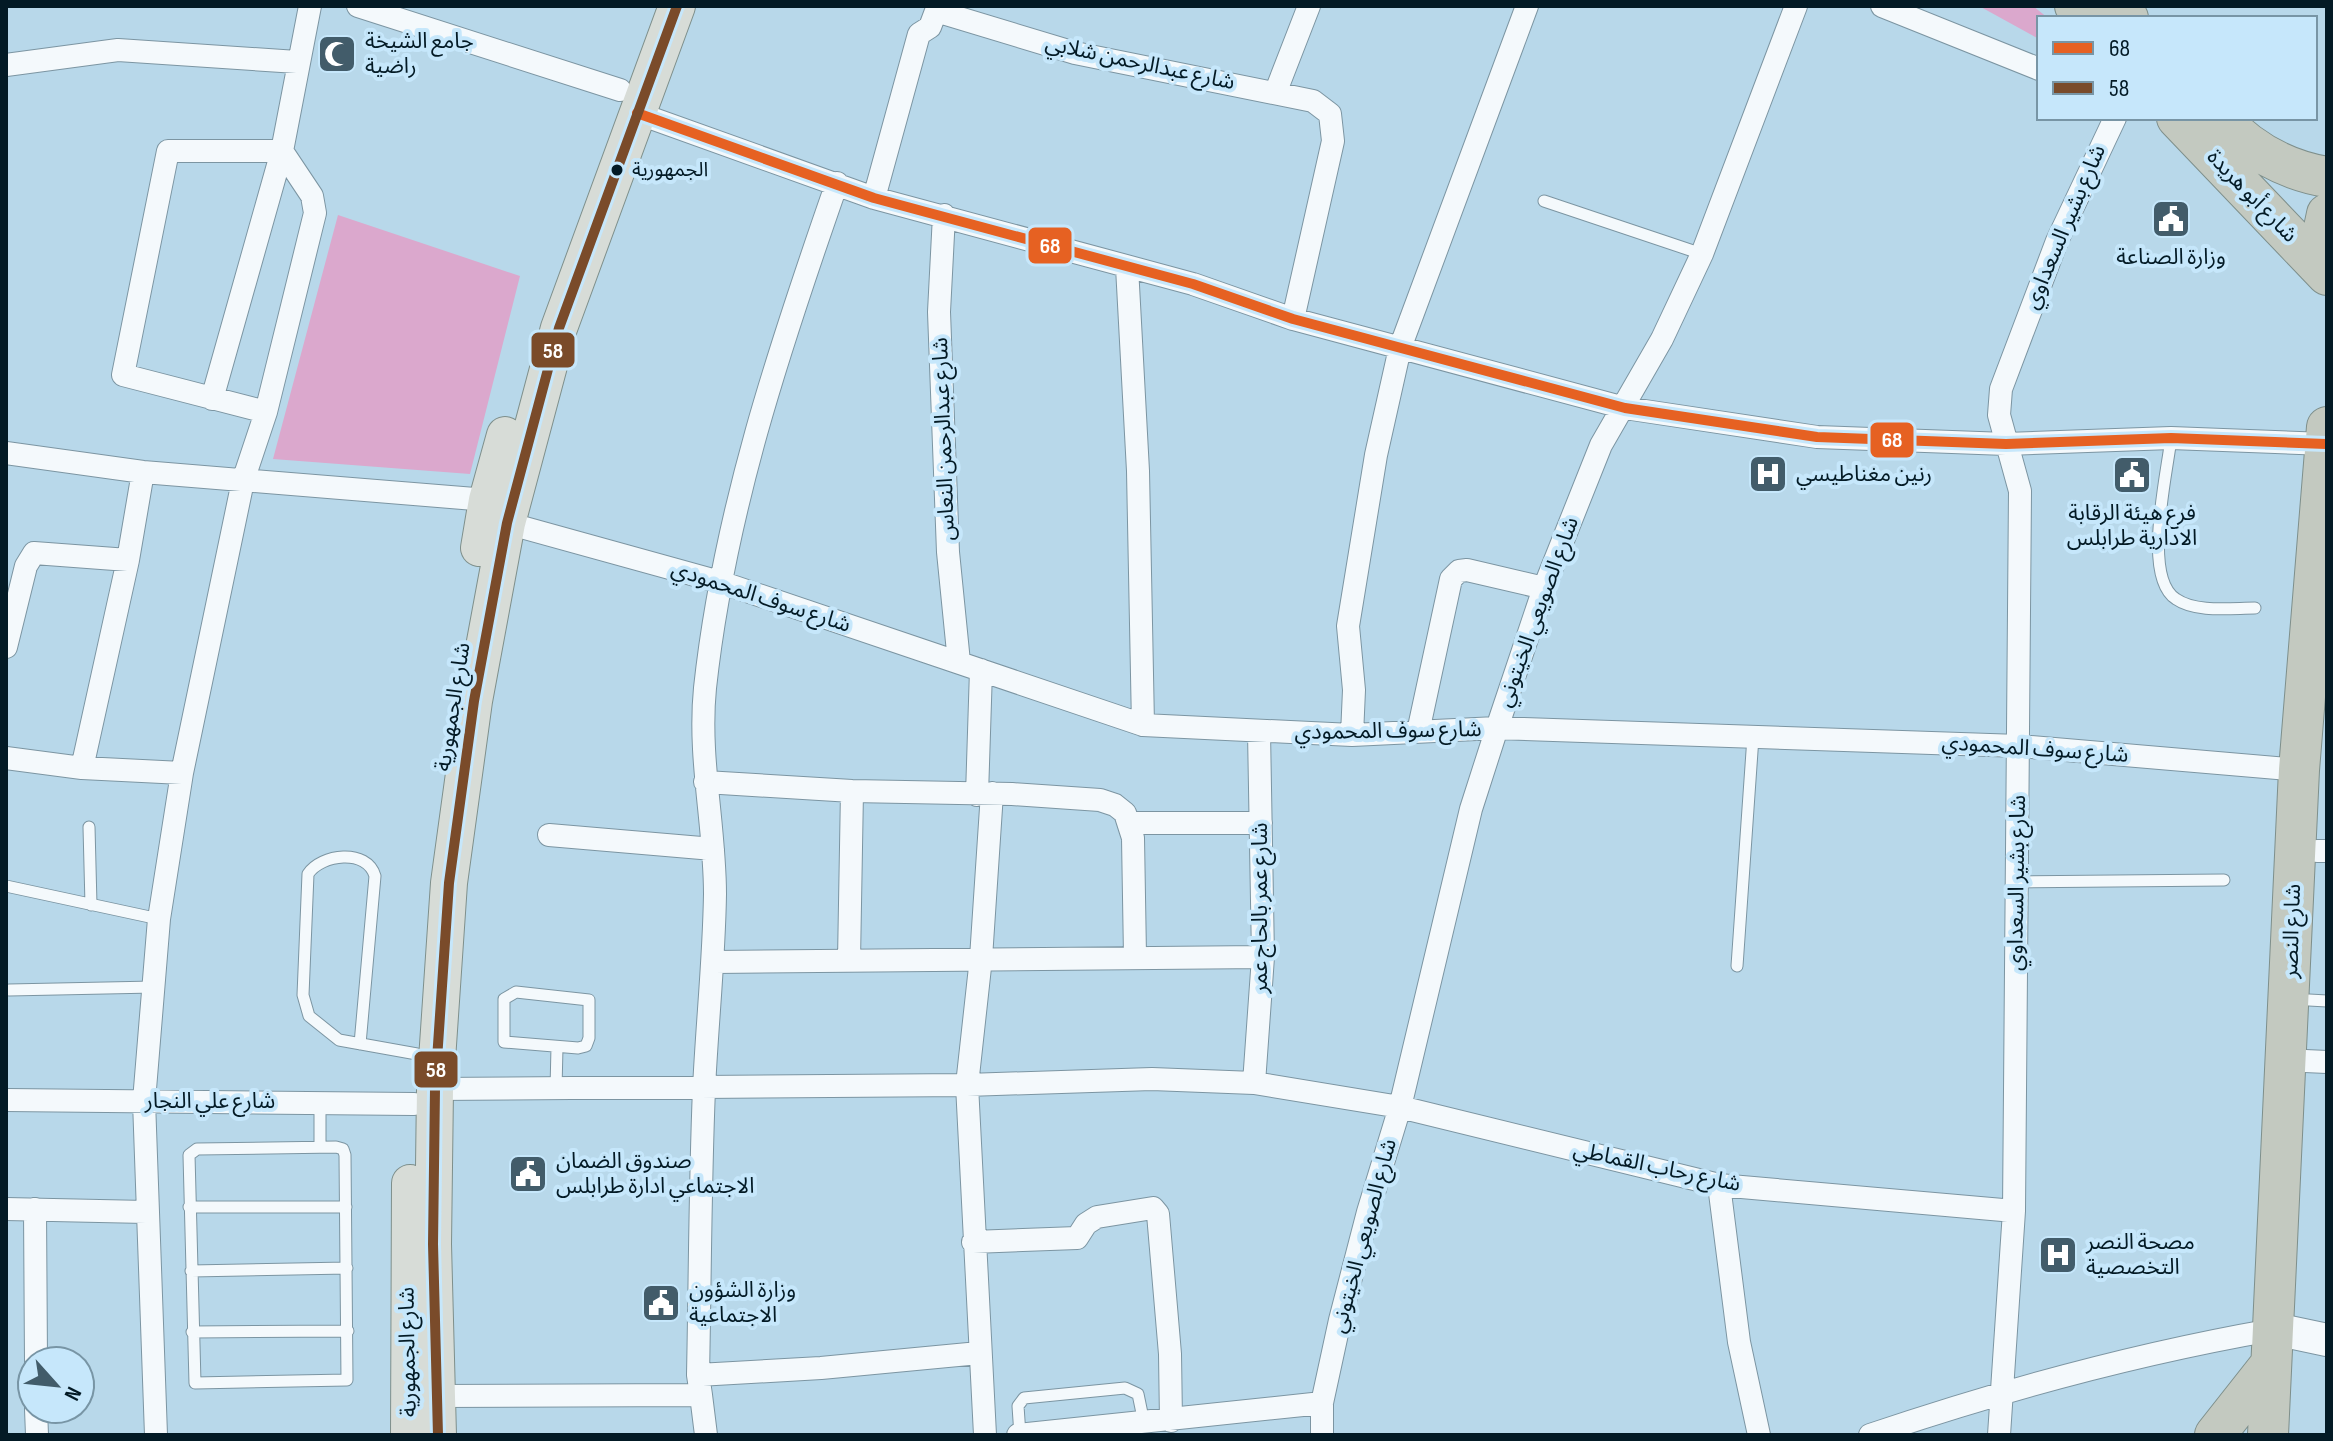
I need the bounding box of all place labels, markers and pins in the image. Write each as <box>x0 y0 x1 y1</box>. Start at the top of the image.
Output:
place label: جامع الشيخة راضية <box>365 28 474 80</box>
mosque icon: جامع الشيخة راضية <box>316 33 358 75</box>
place label: الجمهورية <box>632 158 708 182</box>
marker: الجمهورية <box>609 162 625 178</box>
public building icon: وزارة الصناعة <box>2150 198 2192 240</box>
place label: وزارة الصناعة <box>2116 244 2226 271</box>
hospital icon: رنين مغناطيسي <box>1747 453 1789 495</box>
public building icon: فرع هيئة الرقابة الادارية طرابلس <box>2111 454 2153 496</box>
place label: رنين مغناطيسي <box>1796 461 1932 490</box>
place label: فرع هيئة الرقابة الادارية طرابلس <box>2067 500 2197 552</box>
place label: صندوق الضمان الاجتماعي ادارة طرابلس <box>556 1148 754 1202</box>
public building icon: صندوق الضمان الاجتماعي ادارة طرابلس <box>507 1153 549 1195</box>
place label: مصحة النصر التخصصية <box>2085 1229 2195 1281</box>
hospital icon: مصحة النصر التخصصية <box>2037 1234 2079 1276</box>
place label: وزارة الشؤون الاجتماعية <box>689 1277 796 1329</box>
public building icon: وزارة الشؤون الاجتماعية <box>640 1282 682 1324</box>

